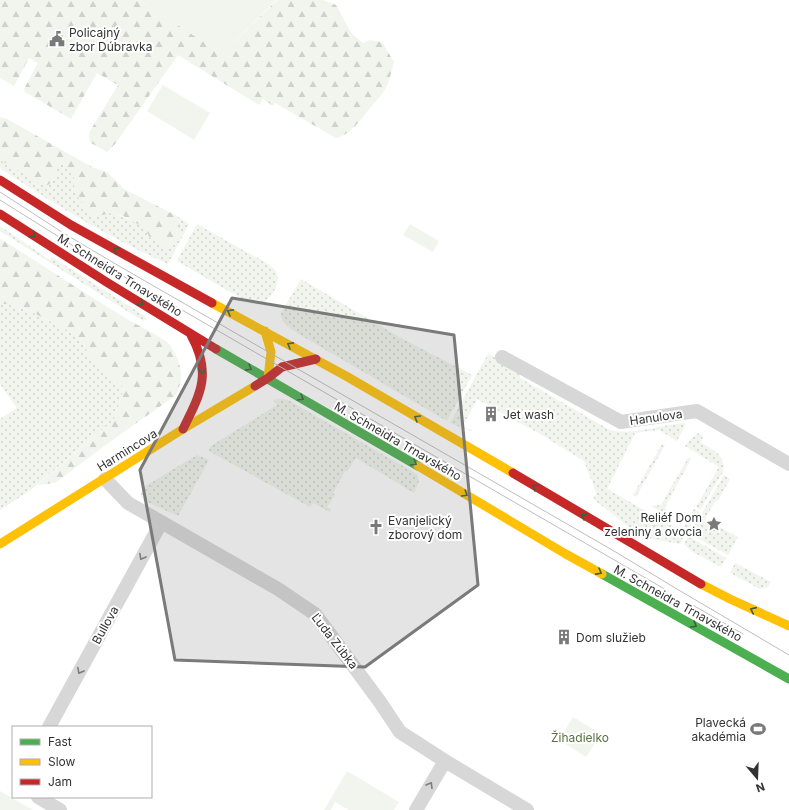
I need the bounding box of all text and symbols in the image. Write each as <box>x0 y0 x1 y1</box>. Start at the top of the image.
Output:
place label: Policajný zbor Dúbravka <box>69 25 152 54</box>
public building icon: Policajný zbor Dúbravka <box>48 30 66 48</box>
one-way arrow <box>29 230 36 238</box>
street label: M. Schneidra Trnavského <box>55 230 185 320</box>
one-way arrow <box>113 248 120 255</box>
one-way arrow <box>137 299 144 306</box>
one-way arrow <box>227 310 234 317</box>
one-way arrow <box>287 342 294 349</box>
one-way arrow <box>245 364 252 371</box>
one-way arrow <box>198 368 207 374</box>
one-way arrow <box>297 393 304 401</box>
street label: M. Schneidra Trnavského <box>332 398 464 484</box>
building icon: Jet wash <box>482 405 500 423</box>
street label: Hanulova <box>629 406 683 428</box>
place label: Jet wash <box>503 407 554 422</box>
one-way arrow <box>414 415 421 422</box>
street label: Harmincova <box>94 426 160 474</box>
one-way arrow <box>410 459 417 466</box>
one-way arrow <box>532 485 539 492</box>
one-way arrow <box>461 489 468 497</box>
place label: Reliéf Dom zeleniny a ovocia <box>604 510 702 539</box>
place label: Evanjelický zborový dom <box>388 513 462 542</box>
one-way arrow <box>581 513 588 520</box>
place icon: Reliéf Dom zeleniny a ovocia <box>705 515 723 533</box>
church icon: Evanjelický zborový dom <box>367 518 385 536</box>
one-way arrow <box>140 553 147 560</box>
street label: M. Schneidra Trnavského <box>611 561 745 645</box>
one-way arrow <box>594 567 602 575</box>
street label: Bullova <box>88 603 122 647</box>
one-way arrow <box>750 606 757 614</box>
street label: Ľuda Zúbka <box>309 610 361 672</box>
one-way arrow <box>690 621 697 628</box>
building icon: Dom služieb <box>555 628 573 646</box>
place label: Dom služieb <box>576 630 646 645</box>
one-way arrow <box>77 667 84 674</box>
place label: Plavecká akadémia <box>691 715 746 744</box>
sports icon: Plavecká akadémia <box>749 720 767 738</box>
legend <box>12 726 152 798</box>
park label: Žihadielko <box>551 730 609 745</box>
text: Fast <box>48 734 72 749</box>
text: Slow <box>48 754 76 769</box>
north arrow <box>737 758 777 798</box>
text: Jam <box>48 774 72 789</box>
text: N <box>754 779 767 795</box>
one-way arrow <box>426 782 433 789</box>

